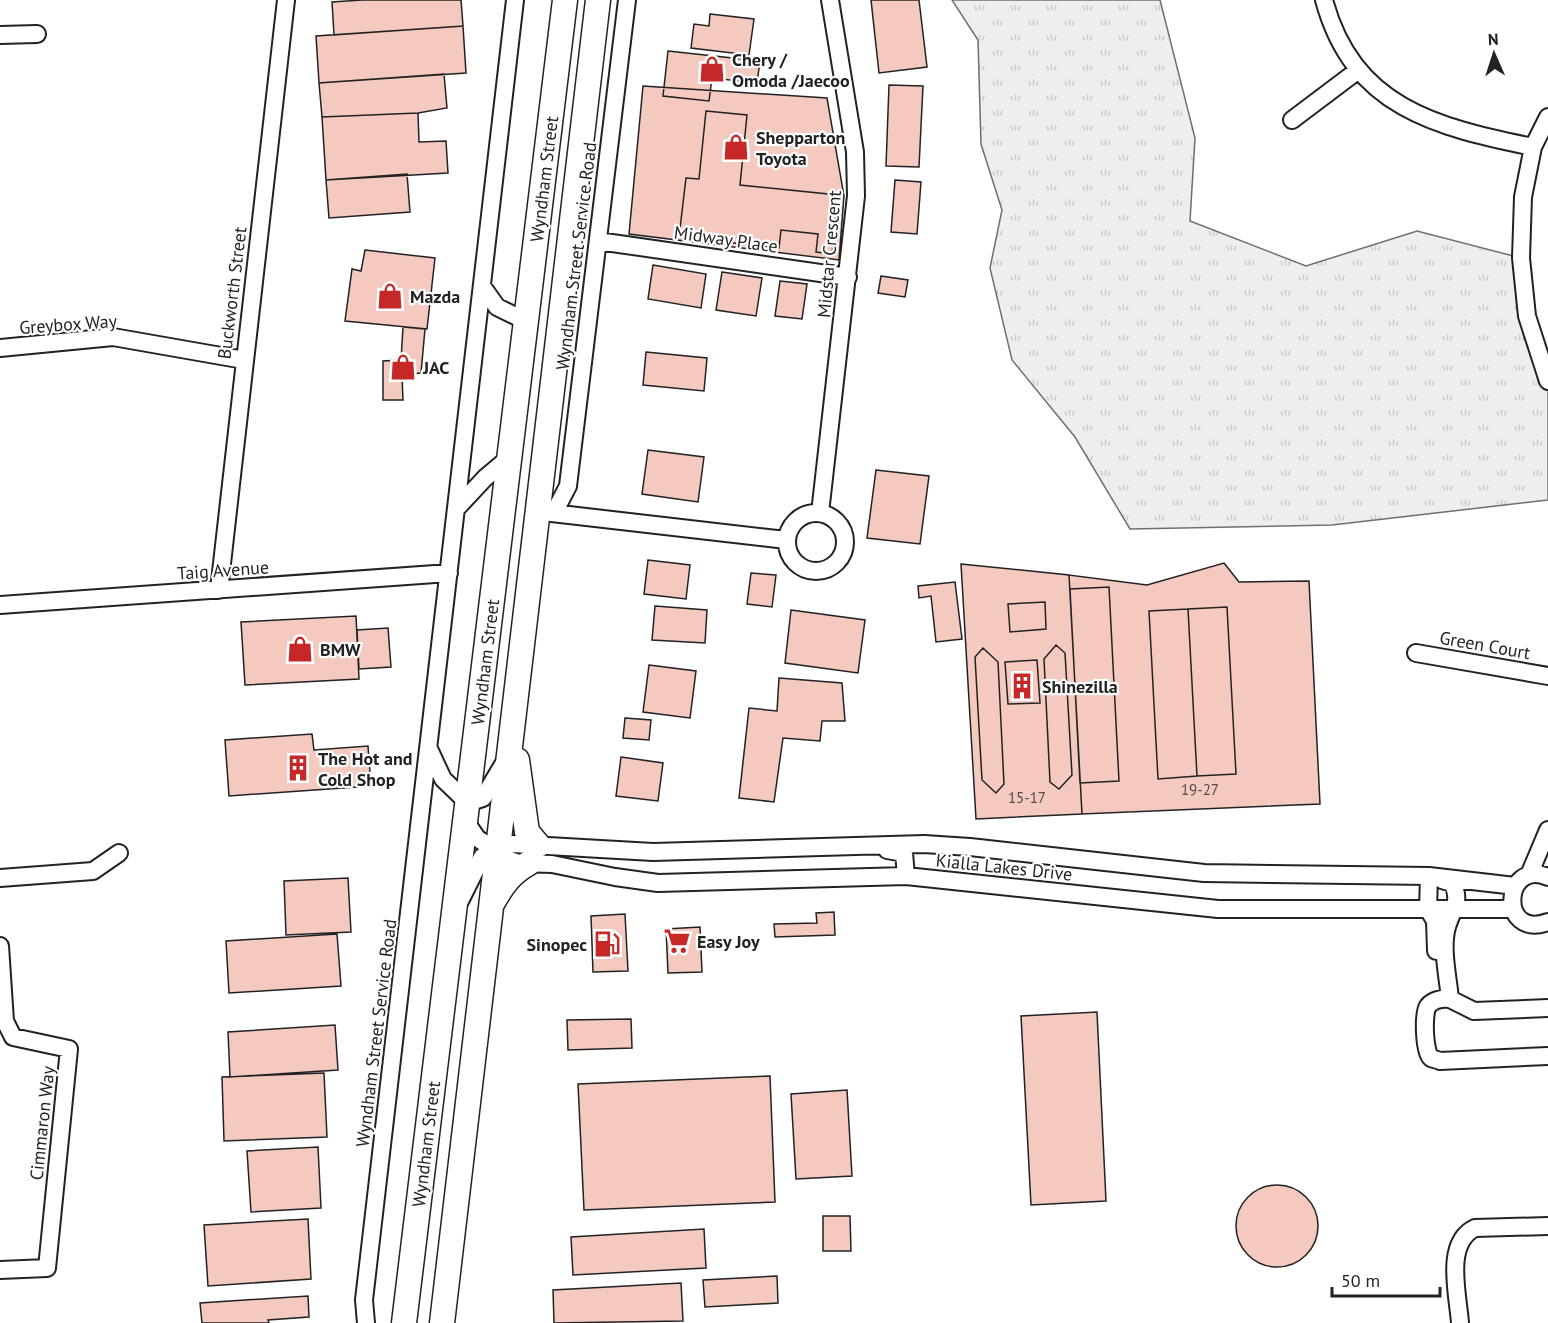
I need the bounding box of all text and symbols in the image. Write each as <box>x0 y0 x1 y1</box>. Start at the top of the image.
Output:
north arrow <box>1464 24 1524 84</box>
text: N <box>1487 29 1499 49</box>
place label: Chery / Omoda /Jaecoo <box>732 48 850 92</box>
shop icon: Chery / Omoda /Jaecoo <box>697 54 727 84</box>
street label: Wyndham Street <box>525 115 563 243</box>
place label: Shepparton Toyota <box>756 126 845 170</box>
shop icon: Shepparton Toyota <box>721 132 751 162</box>
street label: Wyndham Street Service Road <box>551 141 601 371</box>
street label: Midstar Crescent <box>812 189 846 319</box>
street label: Midway Place <box>673 220 779 258</box>
street label: Buckworth Street <box>212 226 252 360</box>
shop icon: Mazda <box>375 281 405 311</box>
place label: Mazda <box>410 285 460 308</box>
street label: Greybox Way <box>18 309 118 339</box>
shop icon: JAC <box>388 352 418 382</box>
place label: JAC <box>422 356 449 379</box>
street label: Taig Avenue <box>176 555 270 585</box>
street label: Wyndham Street <box>466 598 504 726</box>
street label: Green Court <box>1438 626 1532 664</box>
shop icon: BMW <box>285 634 315 664</box>
place label: BMW <box>320 638 361 661</box>
building icon: Shinezilla <box>1007 671 1037 701</box>
place label: Shinezilla <box>1042 675 1118 698</box>
place label: The Hot and Cold Shop <box>318 747 412 791</box>
building icon: The Hot and Cold Shop <box>283 753 313 783</box>
house number: 19-27 <box>1181 780 1219 799</box>
house number: 15-17 <box>1008 788 1046 807</box>
street label: Kialla Lakes Drive <box>935 848 1073 886</box>
street label: Wyndham Street Service Road <box>351 918 401 1148</box>
supermarket icon: Easy Joy <box>662 926 692 956</box>
fuel station icon: Sinopec <box>592 929 622 959</box>
place label: Easy Joy <box>697 930 760 953</box>
place label: Sinopec <box>527 933 587 956</box>
street label: Cimmaron Way <box>25 1064 60 1181</box>
street label: Wyndham Street <box>407 1080 445 1208</box>
scale bar <box>1332 1260 1440 1298</box>
text: 50 m <box>1341 1269 1380 1292</box>

